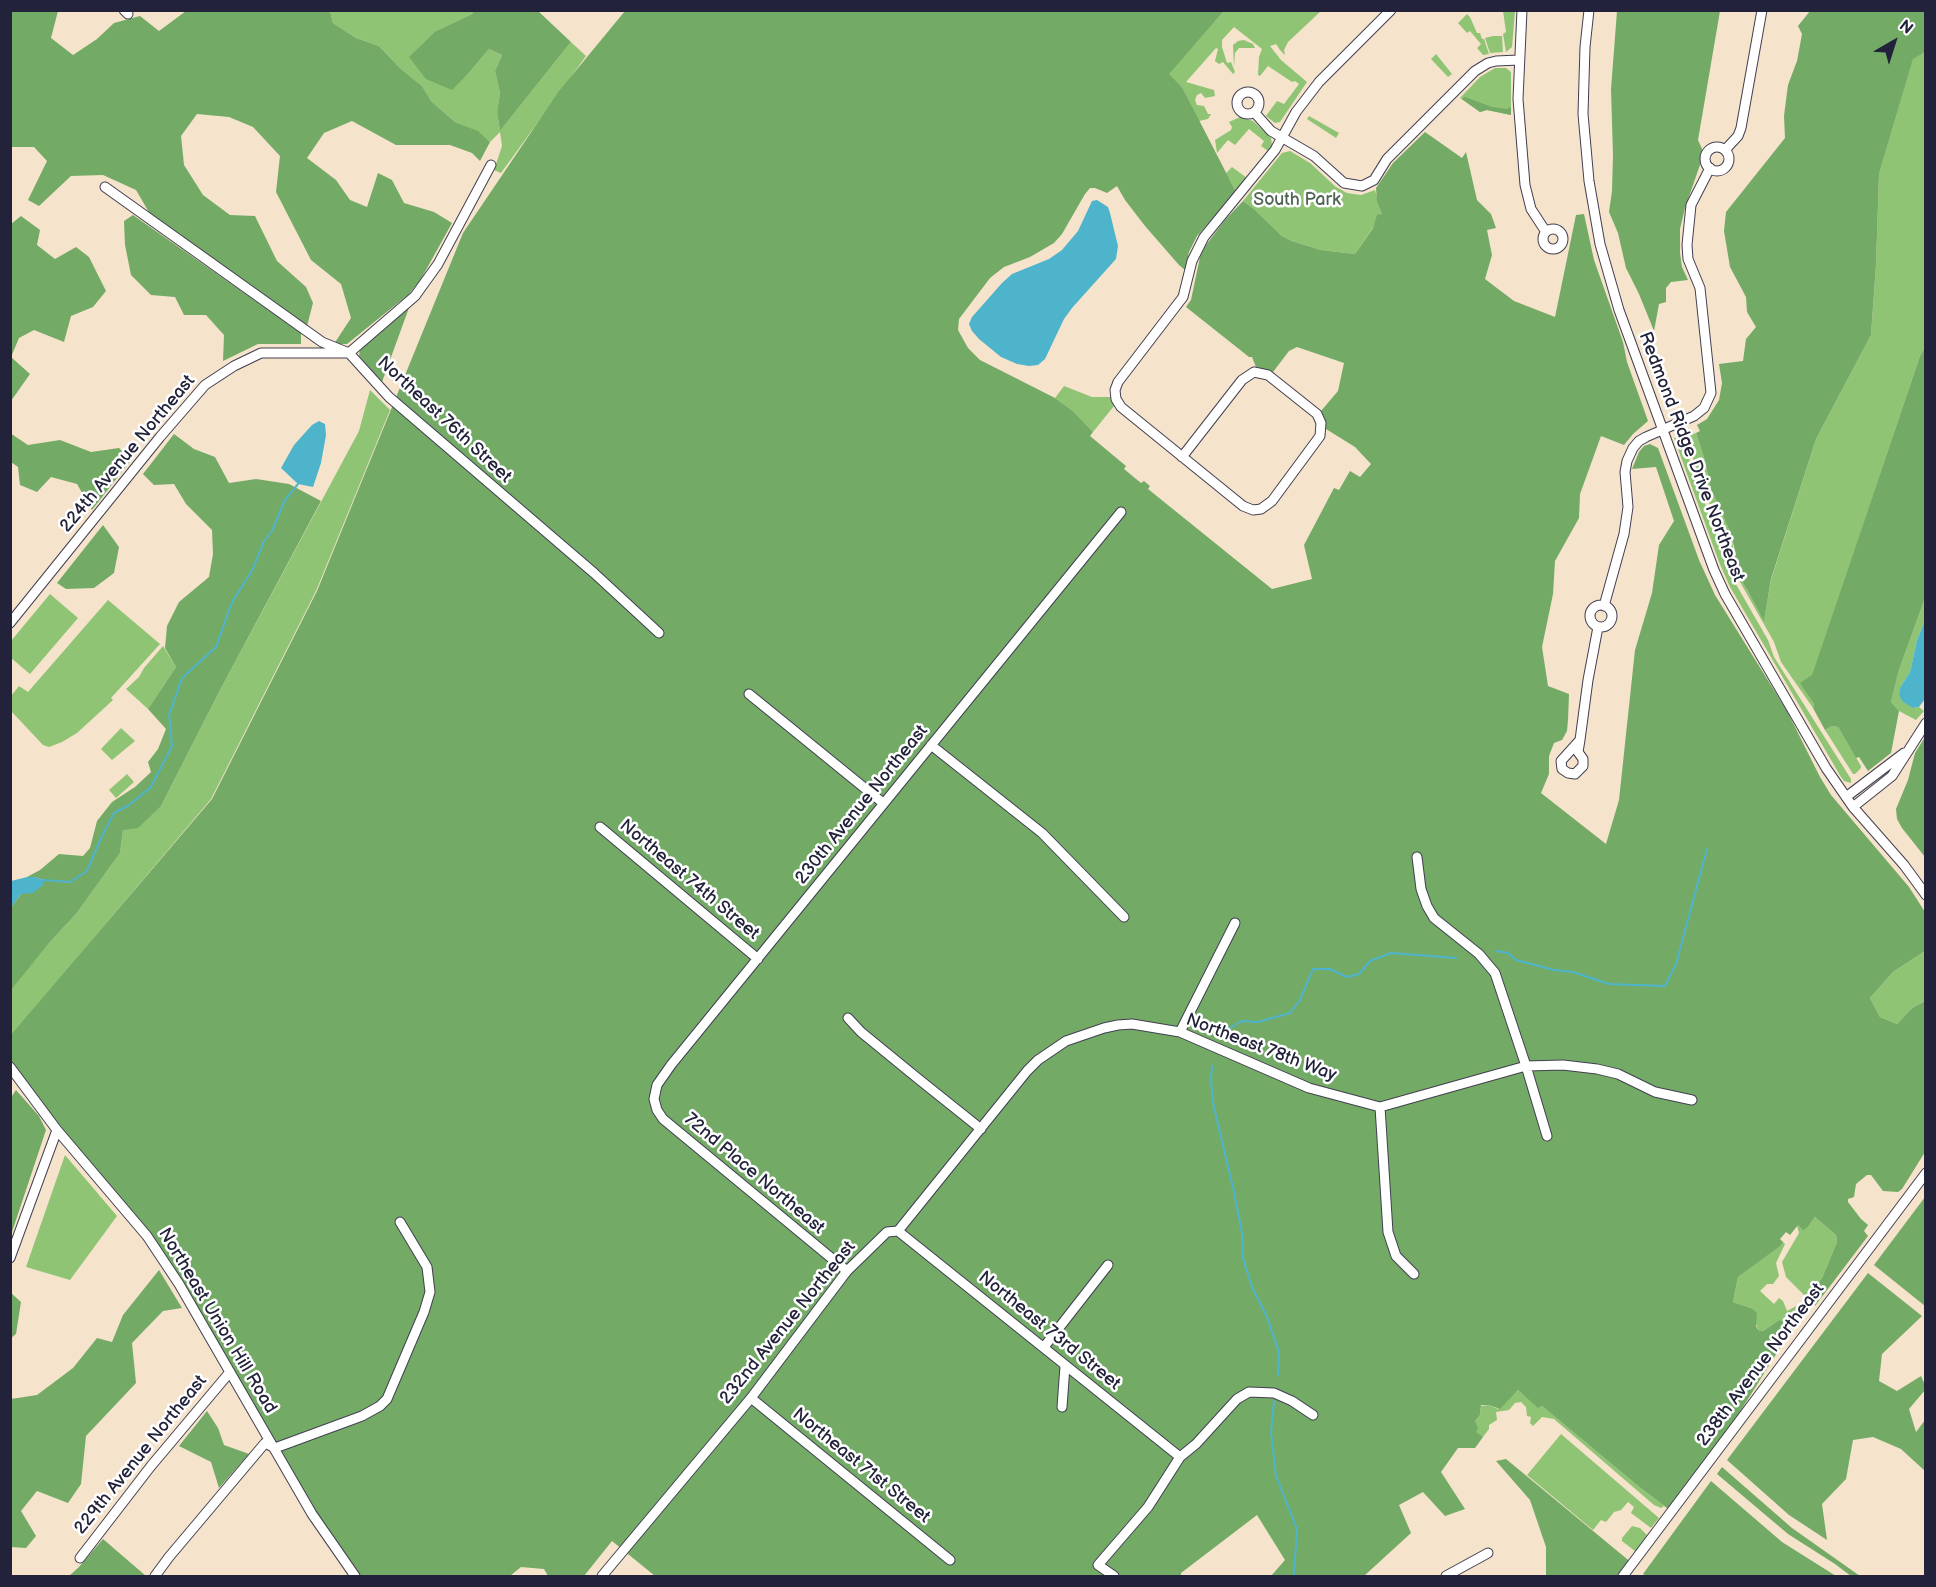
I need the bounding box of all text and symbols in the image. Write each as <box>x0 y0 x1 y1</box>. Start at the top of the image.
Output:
north arrow <box>1864 12 1924 72</box>
text: N <box>1895 16 1916 39</box>
park label: South Park <box>1253 189 1341 211</box>
street label: Redmond Ridge Drive Northeast <box>1633 329 1749 585</box>
street label: Northeast 76th Street <box>372 352 516 488</box>
street label: 224th Avenue Northeast <box>56 371 200 537</box>
street label: 230th Avenue Northeast <box>791 721 933 889</box>
street label: Northeast 74th Street <box>615 815 763 945</box>
street label: Northeast 78th Way <box>1183 1009 1339 1087</box>
street label: 72nd Place Northeast <box>679 1109 829 1239</box>
street label: Northeast Union Hill Road <box>153 1224 281 1418</box>
street label: 232nd Avenue Northeast <box>715 1237 861 1409</box>
street label: Northeast 73rd Street <box>974 1267 1124 1395</box>
street label: 238th Avenue Northeast <box>1693 1279 1829 1451</box>
street label: 229th Avenue Northeast <box>70 1371 212 1539</box>
street label: Northeast 71st Street <box>788 1404 934 1528</box>

